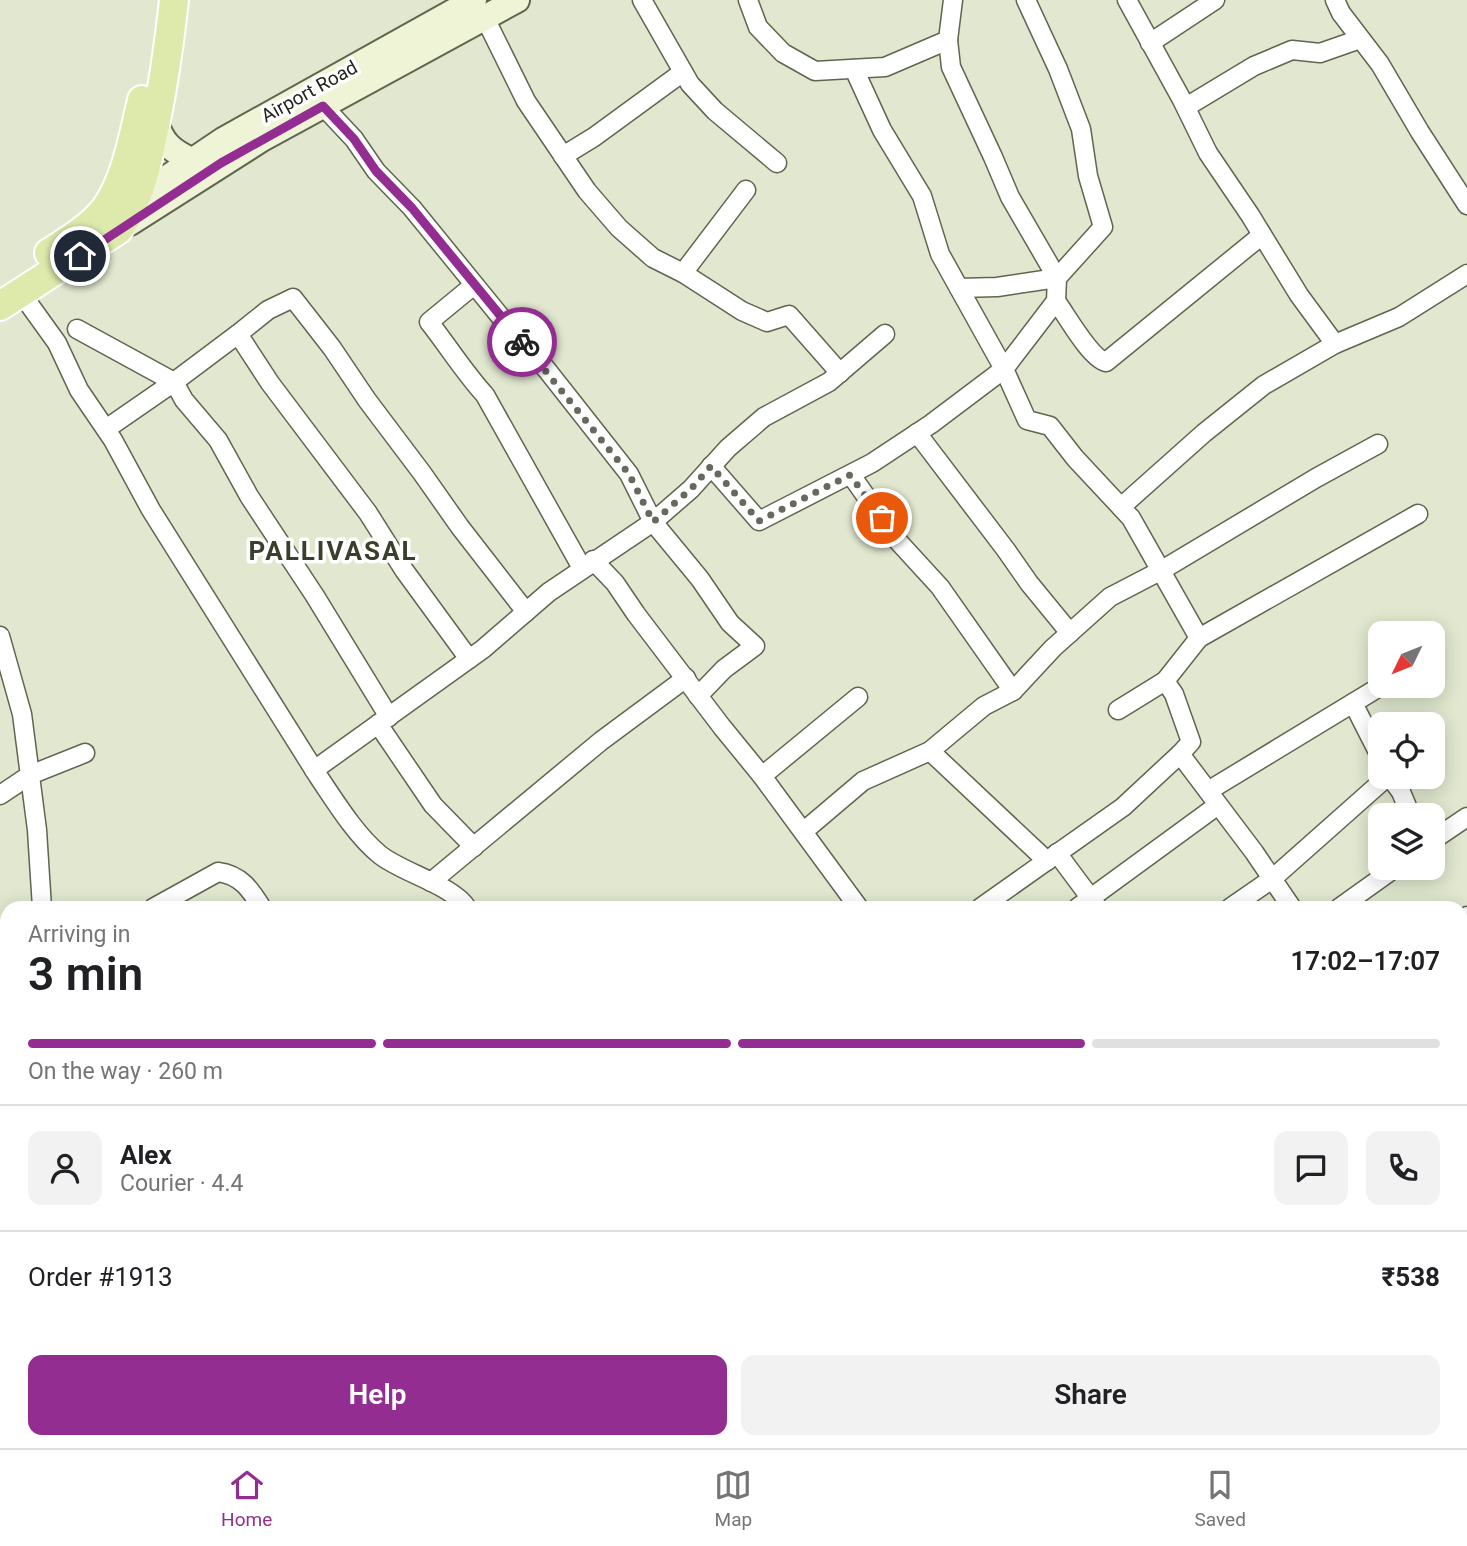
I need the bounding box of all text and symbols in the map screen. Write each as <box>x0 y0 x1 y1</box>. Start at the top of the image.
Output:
street label: Airport Road <box>257 56 361 127</box>
pin <box>50 226 110 286</box>
icon: home <box>61 237 99 275</box>
courier <box>487 307 557 377</box>
icon: bike <box>503 323 541 361</box>
pin <box>852 488 912 548</box>
icon: bag <box>863 499 901 537</box>
district label: PALLIVASAL <box>249 536 417 566</box>
north arrow <box>1368 621 1446 698</box>
map controls <box>1368 621 1445 880</box>
button: locate <box>1368 712 1445 789</box>
button: layers <box>1368 803 1445 880</box>
text: Arriving in <box>28 921 131 948</box>
text: 17:02–17:07 <box>1290 946 1440 976</box>
text: 3 min <box>28 947 143 1001</box>
text: On the way · 260 m <box>28 1058 223 1085</box>
button: person <box>28 1131 102 1205</box>
button: chat <box>1274 1131 1348 1205</box>
button: phone <box>1366 1131 1440 1205</box>
text: Alex <box>120 1140 172 1170</box>
text: Courier · 4.4 <box>120 1170 243 1197</box>
text: Order #1913 <box>28 1262 173 1292</box>
text: ₹538 <box>1382 1262 1440 1292</box>
button: Help <box>28 1355 727 1435</box>
button: Share <box>741 1355 1440 1435</box>
tab: Home <box>221 1466 272 1531</box>
tab: Map <box>714 1466 752 1531</box>
tab: Saved <box>1195 1466 1246 1531</box>

